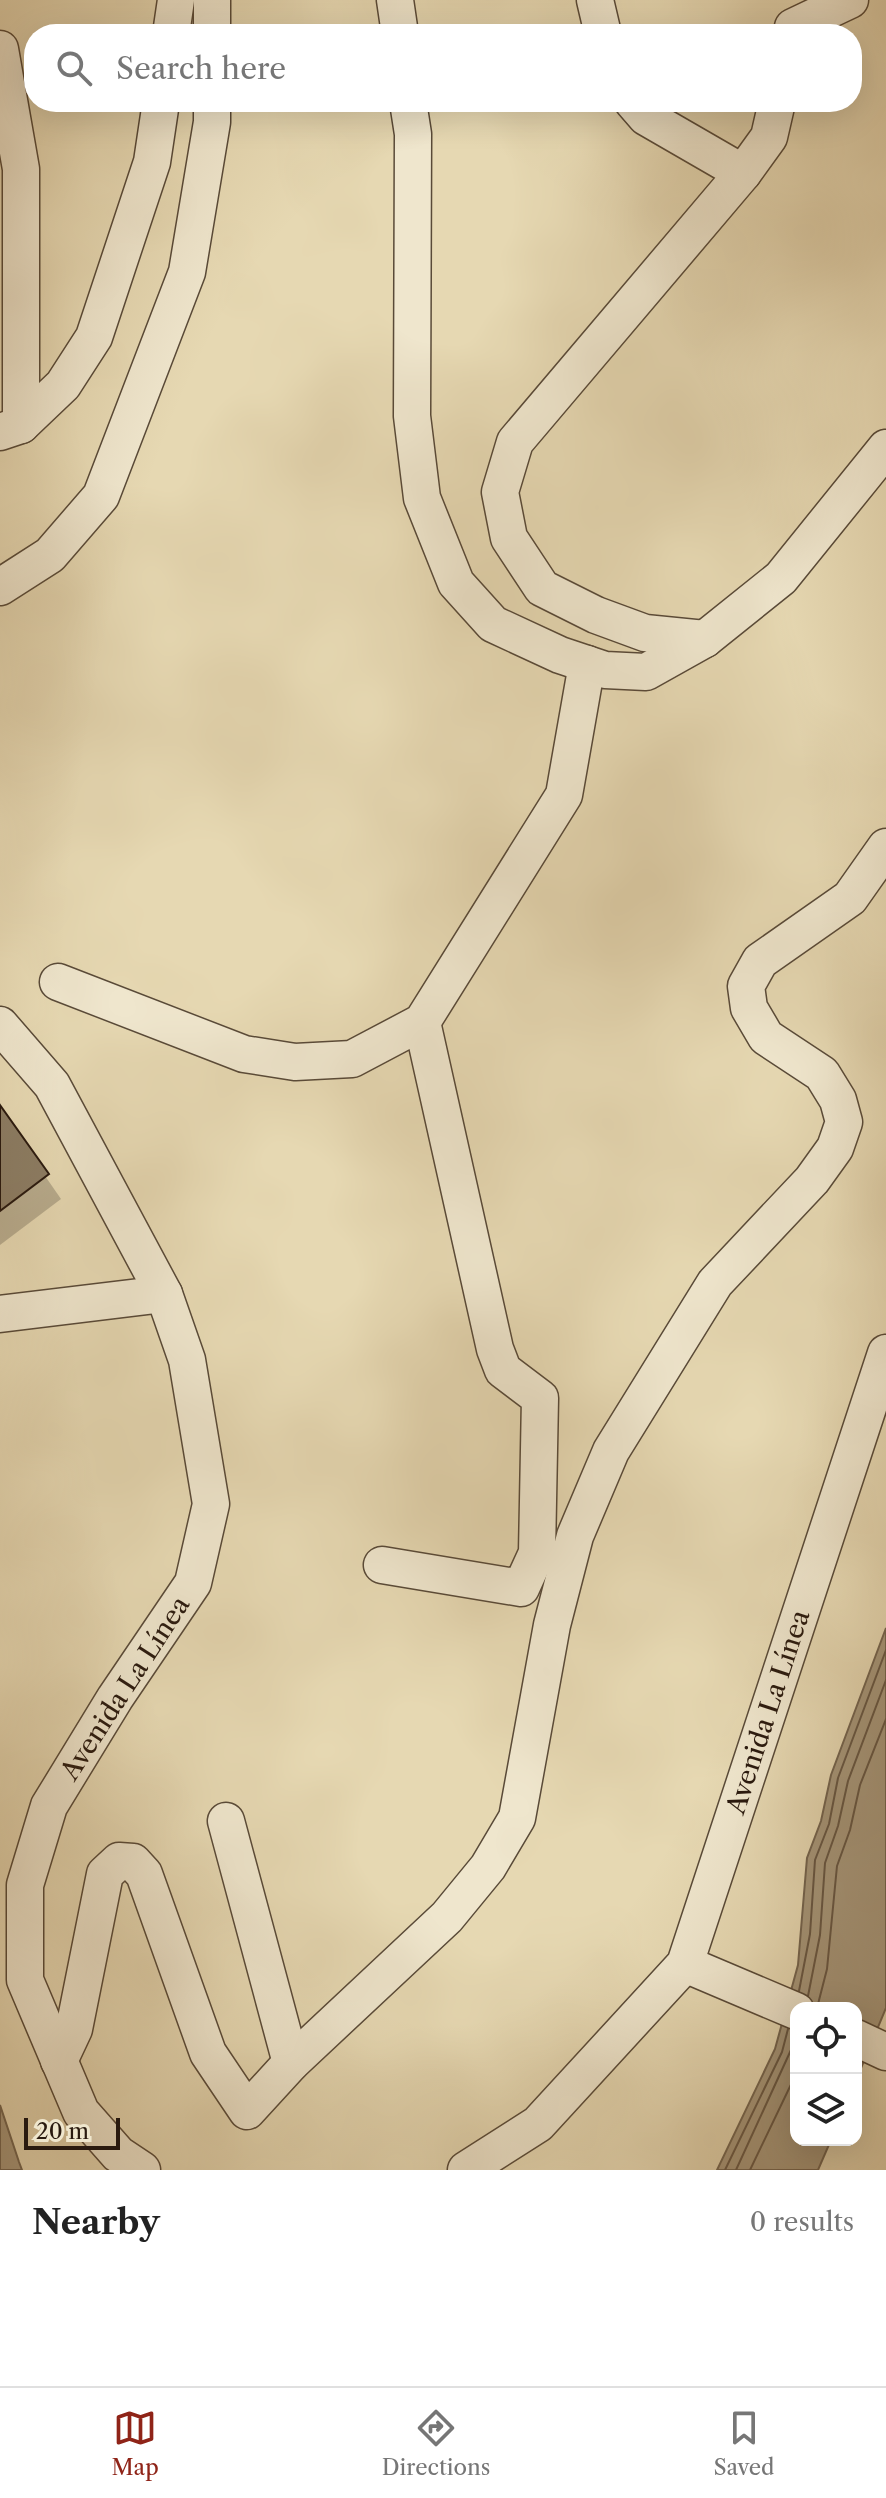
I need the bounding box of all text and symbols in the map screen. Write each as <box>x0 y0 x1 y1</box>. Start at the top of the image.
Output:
search box <box>24 24 862 112</box>
icon: search <box>52 46 96 90</box>
text: Search here <box>116 50 286 87</box>
street label: Avenida La Línea <box>53 1590 197 1787</box>
street label: Avenida La Línea <box>719 1606 816 1819</box>
map controls <box>790 2002 862 2146</box>
button: locate <box>790 2002 862 2074</box>
button: layers <box>790 2074 862 2146</box>
scale bar <box>24 2114 120 2150</box>
text: 20 m <box>36 2118 89 2145</box>
text: Nearby <box>32 2201 160 2243</box>
text: 0 results <box>750 2206 854 2238</box>
tab: Map <box>111 2406 159 2481</box>
tab: Directions <box>382 2406 490 2481</box>
tab: Saved <box>713 2406 774 2481</box>

